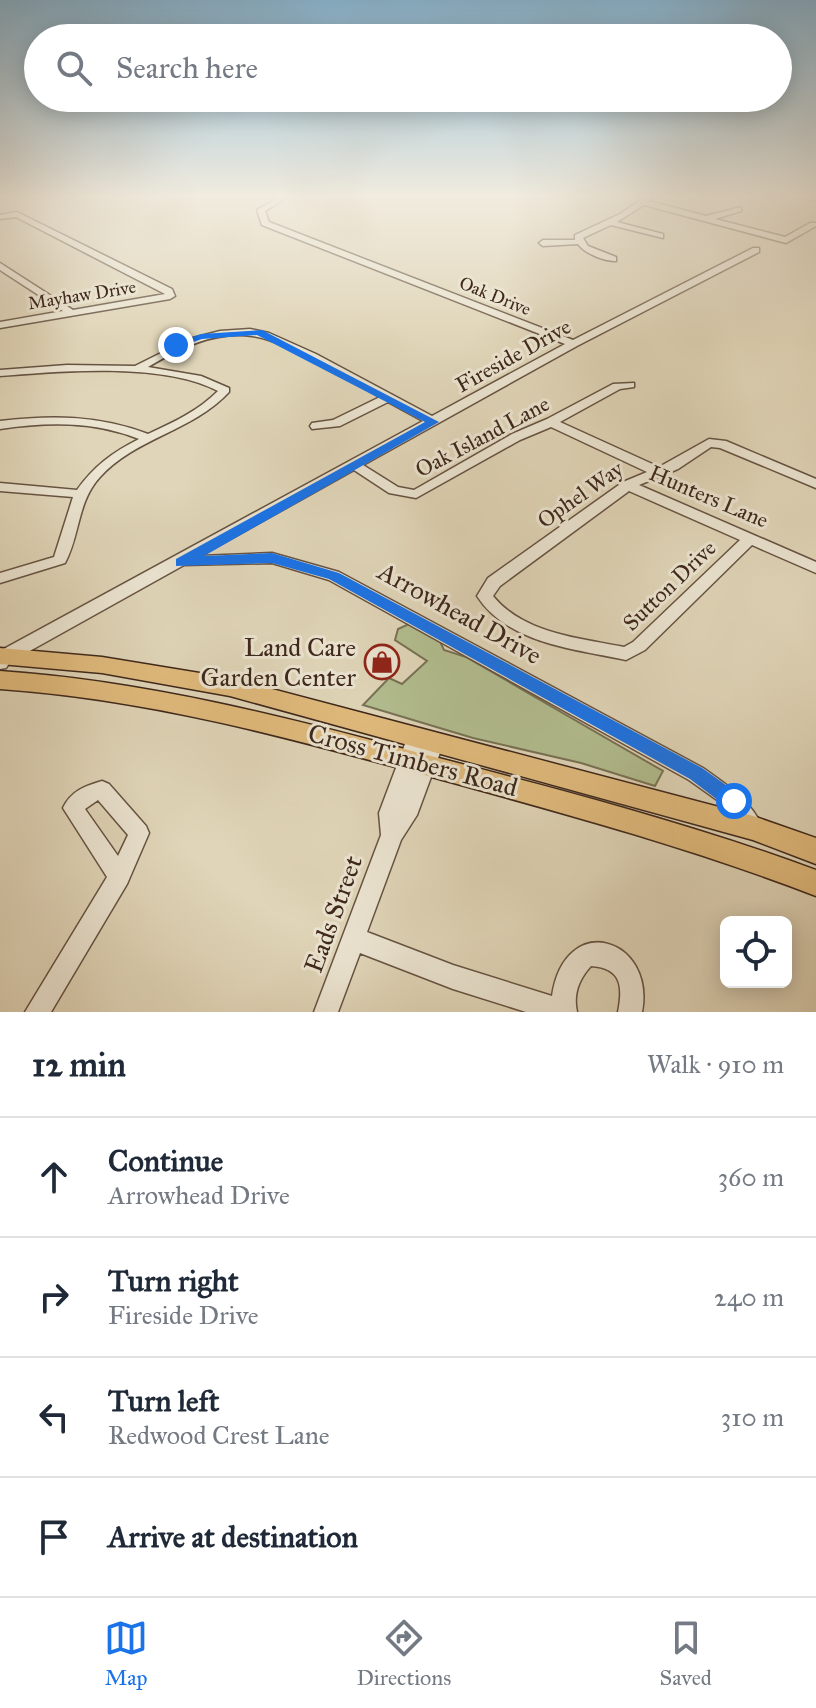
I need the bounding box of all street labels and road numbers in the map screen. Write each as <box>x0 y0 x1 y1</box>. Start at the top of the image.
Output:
street label: Oak Drive <box>456 272 534 320</box>
street label: Mayhaw Drive <box>26 276 138 314</box>
street label: Fireside Drive <box>451 313 576 398</box>
street label: Oak Island Lane <box>411 390 554 483</box>
street label: Ophel Way <box>532 455 629 534</box>
street label: Hunters Lane <box>645 459 772 534</box>
street label: Sutton Drive <box>617 534 721 636</box>
street label: Arrowhead Drive <box>372 554 547 671</box>
street label: Cross Timbers Road <box>305 717 521 803</box>
street label: Eads Street <box>297 851 369 977</box>

